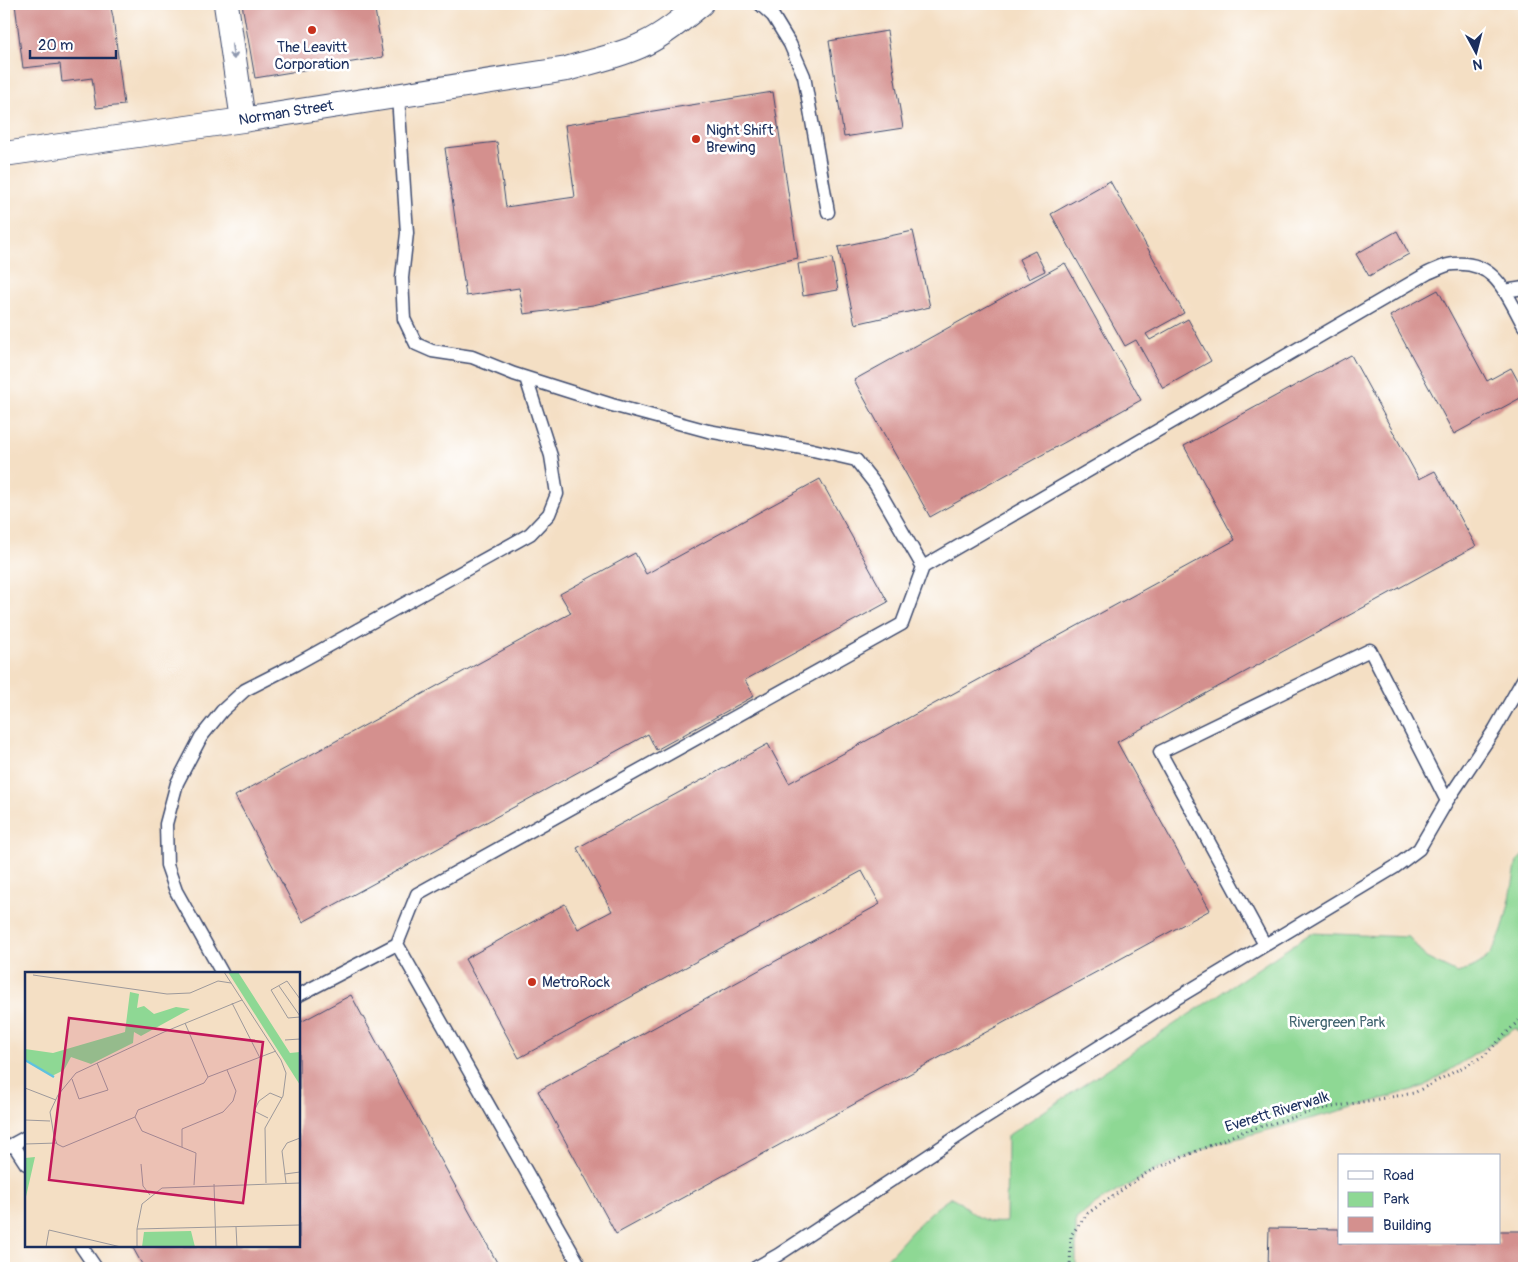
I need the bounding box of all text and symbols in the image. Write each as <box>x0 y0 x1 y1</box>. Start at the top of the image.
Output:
marker: The Leavitt Corporation <box>306 24 318 36</box>
scale bar <box>30 28 116 60</box>
north arrow <box>1450 28 1500 78</box>
text: 20 m <box>38 36 73 55</box>
place label: The Leavitt Corporation <box>275 38 349 74</box>
one-way arrow <box>228 44 238 60</box>
text: N <box>1472 55 1483 73</box>
street label: Norman Street <box>237 96 336 130</box>
place label: Night Shift Brewing <box>706 121 775 157</box>
marker: Night Shift Brewing <box>690 133 702 145</box>
inset map <box>25 972 300 1247</box>
place label: MetroRock <box>542 973 611 992</box>
marker: MetroRock <box>526 976 538 988</box>
park label: Rivergreen Park <box>1289 1013 1386 1032</box>
street label: Everett Riverwalk <box>1223 1087 1332 1137</box>
legend <box>1338 1154 1500 1244</box>
text: Road <box>1383 1166 1414 1185</box>
text: Park <box>1383 1190 1410 1209</box>
text: Building <box>1383 1216 1431 1235</box>

